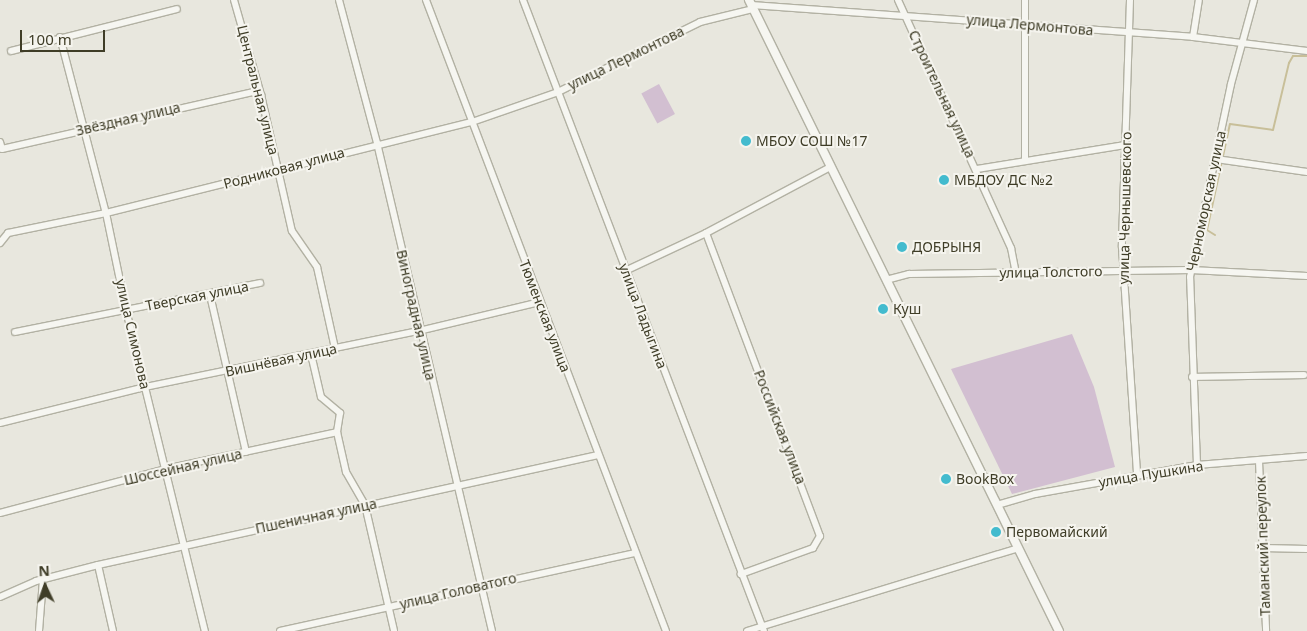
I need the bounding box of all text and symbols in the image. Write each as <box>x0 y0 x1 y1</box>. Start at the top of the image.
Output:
street label: улица Лермонтова <box>966 11 1094 39</box>
scale bar <box>22 20 108 52</box>
street label: Центральная улица <box>234 23 282 157</box>
street label: улица Лермонтова <box>565 23 687 93</box>
street label: Строительная улица <box>905 28 979 160</box>
text: 100 m <box>28 29 72 49</box>
street label: Звёздная улица <box>74 99 182 139</box>
street label: Черноморская улица <box>1183 129 1229 273</box>
street label: улица Чернышевского <box>1115 131 1135 285</box>
place label: МБОУ СОШ №17 <box>756 133 867 149</box>
marker: МБОУ СОШ №17 <box>740 135 752 147</box>
street label: Родниковая улица <box>222 144 346 192</box>
place label: МБДОУ ДС №2 <box>954 172 1053 188</box>
marker: МБДОУ ДС №2 <box>938 174 950 186</box>
place label: ДОБРЫНЯ <box>912 239 981 255</box>
marker: ДОБРЫНЯ <box>896 241 908 253</box>
street label: Виноградная улица <box>393 248 439 382</box>
street label: Тюменская улица <box>516 258 574 374</box>
street label: улица Ладыгина <box>615 261 671 371</box>
street label: улица Толстого <box>999 263 1103 281</box>
street label: улица Симонова <box>112 277 154 391</box>
street label: Тверская улица <box>144 278 250 314</box>
place label: Куш <box>893 301 921 317</box>
marker: Куш <box>877 303 889 315</box>
street label: Вишнёвая улица <box>224 340 338 380</box>
street label: Российская улица <box>750 368 810 486</box>
street label: Шоссейная улица <box>122 445 244 489</box>
street label: улица Пушкина <box>1097 457 1205 491</box>
place label: BookBox <box>956 471 1014 487</box>
marker: BookBox <box>940 473 952 485</box>
street label: Таманский переулок <box>1252 476 1274 616</box>
street label: Пшеничная улица <box>254 495 378 537</box>
place label: Первомайский <box>1006 524 1108 540</box>
marker: Первомайский <box>990 526 1002 538</box>
north arrow <box>20 561 70 611</box>
text: N <box>38 561 50 580</box>
street label: улица Головатого <box>398 569 518 613</box>

